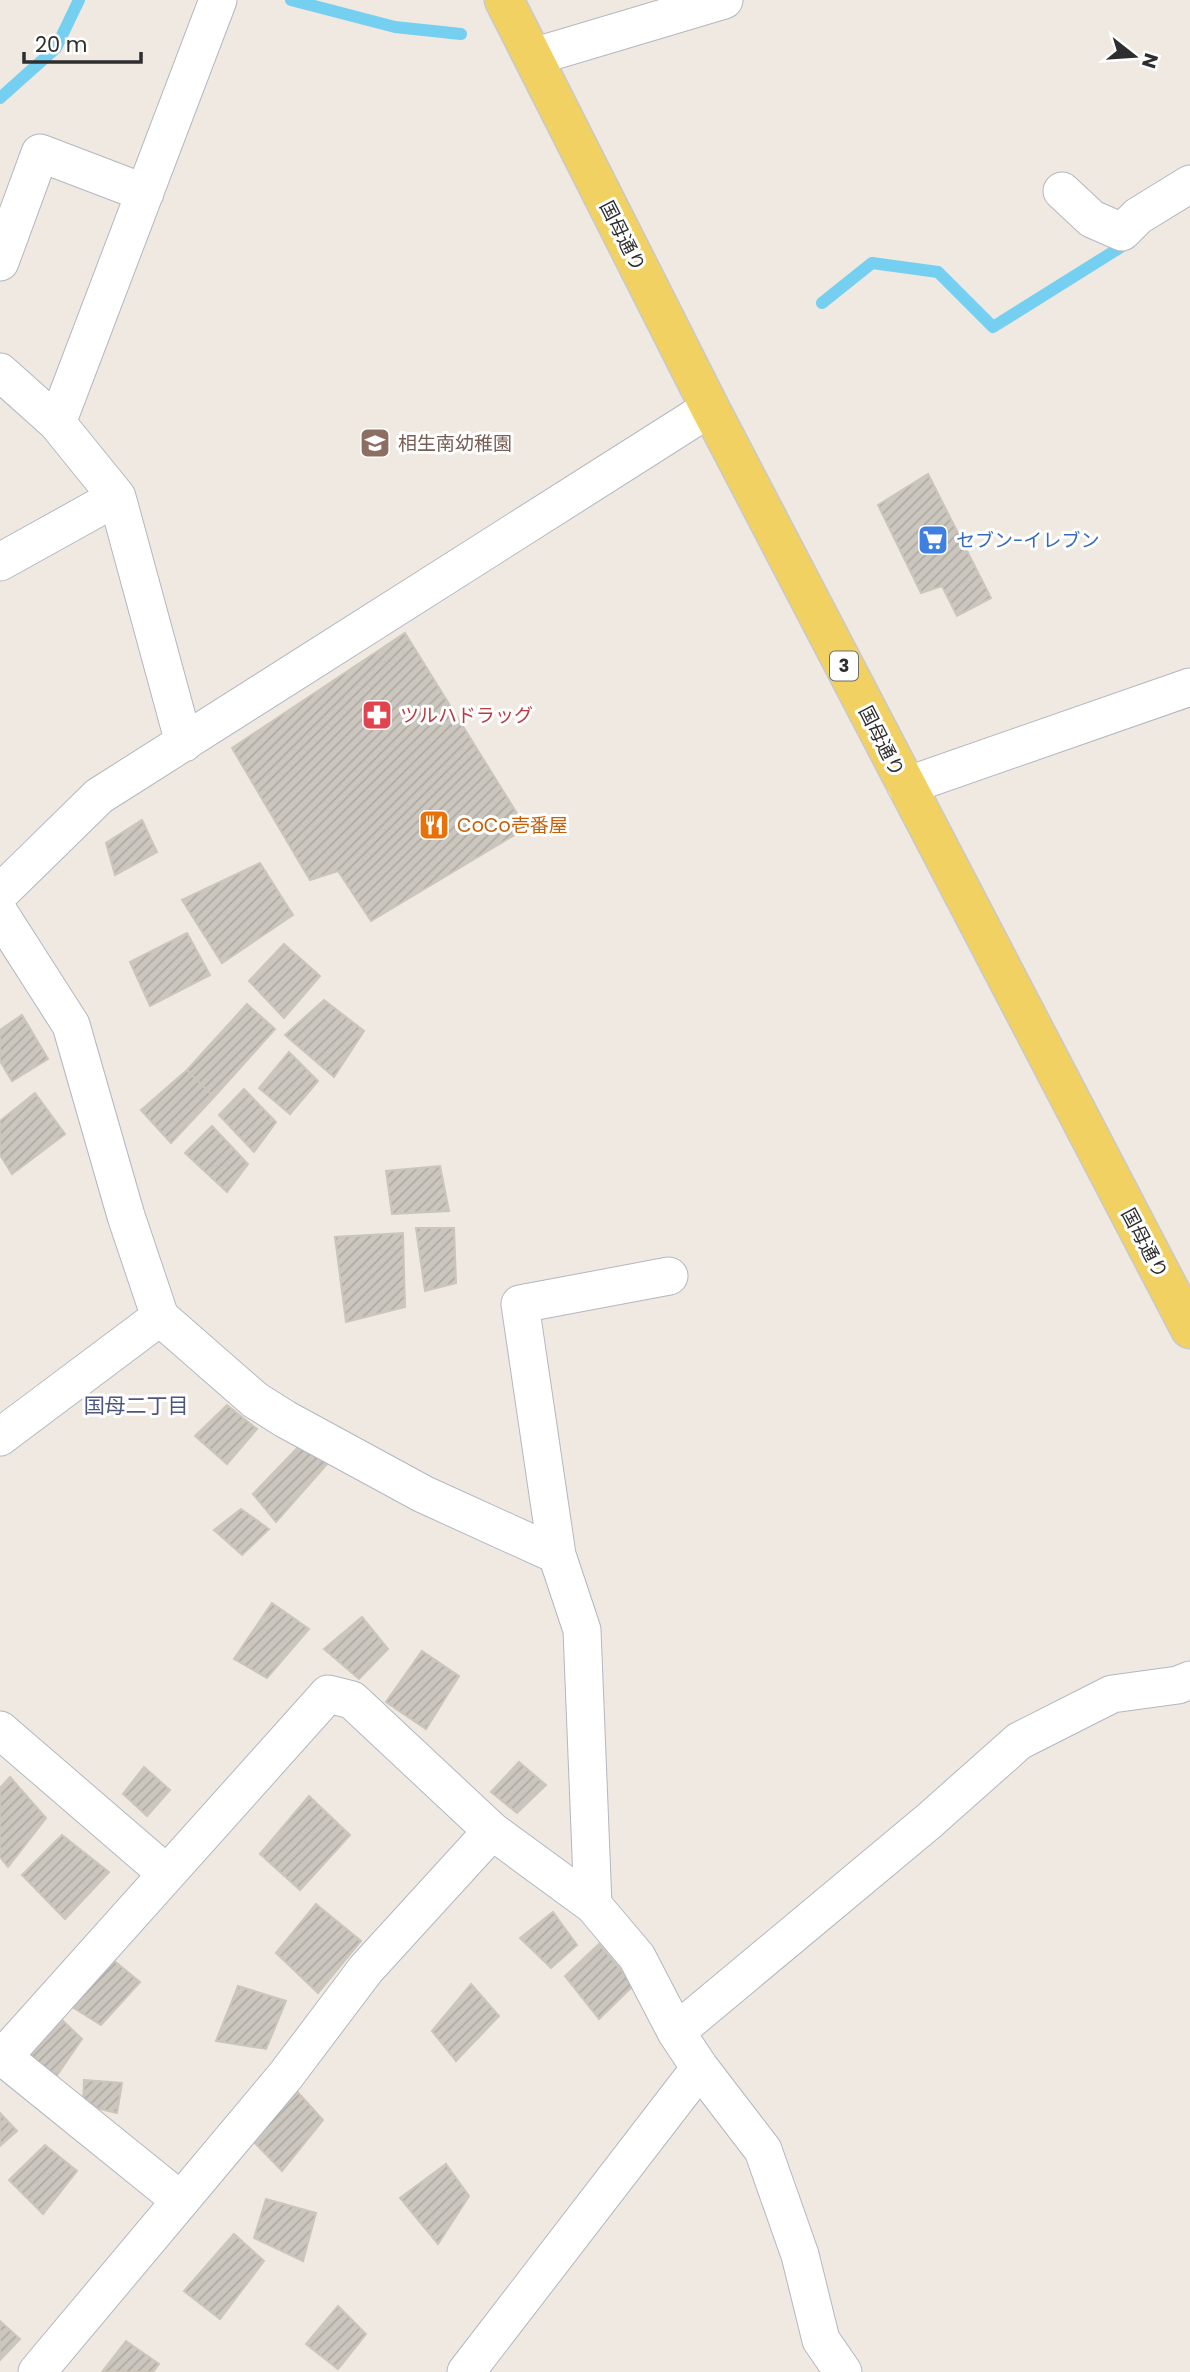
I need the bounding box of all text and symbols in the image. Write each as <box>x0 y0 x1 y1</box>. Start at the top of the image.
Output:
scale bar <box>24 21 142 65</box>
north arrow <box>1099 21 1169 91</box>
text: 20 m <box>35 30 88 59</box>
text: N <box>1135 50 1165 72</box>
street label: 国母通り <box>593 196 652 276</box>
school or university icon: 相生南幼稚園 <box>358 426 392 460</box>
place label: 相生南幼稚園 <box>398 430 512 457</box>
supermarket icon: セブン-イレブン <box>916 523 950 557</box>
place label: セブン-イレブン <box>956 527 1099 554</box>
road number: 3 <box>830 652 858 680</box>
pharmacy icon: ツルハドラッグ <box>360 698 394 732</box>
street label: 国母通り <box>852 701 911 781</box>
place label: ツルハドラッグ <box>400 702 533 729</box>
restaurant icon: CoCo壱番屋 <box>417 808 451 842</box>
place label: CoCo壱番屋 <box>457 812 568 839</box>
street label: 国母通り <box>1115 1203 1174 1283</box>
district label: 国母二丁目 <box>84 1391 189 1420</box>

